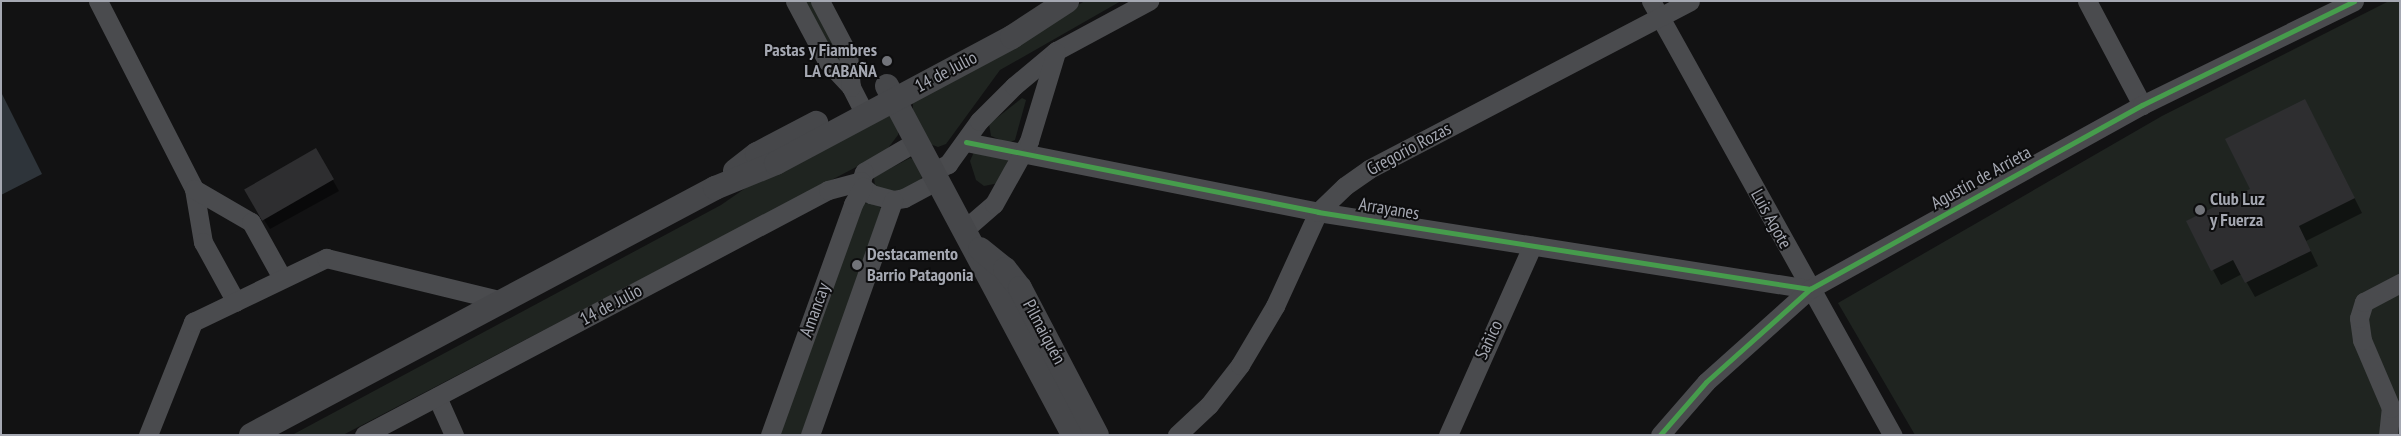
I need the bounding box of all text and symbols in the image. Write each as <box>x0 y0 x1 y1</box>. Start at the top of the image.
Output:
place label: Pastas y Fiambres LA CABAÑA <box>763 40 877 82</box>
street label: 14 de Julio <box>911 47 981 97</box>
marker: Pastas y Fiambres LA CABAÑA <box>881 55 893 67</box>
street label: Gregorio Rozas <box>1363 118 1455 180</box>
street label: Agustín de Arrieta <box>1927 142 2035 214</box>
street label: Luis Agote <box>1746 185 1796 253</box>
place label: Club Luz y Fuerza <box>2210 189 2265 232</box>
street label: Arrayanes <box>1357 194 1421 224</box>
marker: Club Luz y Fuerza <box>2194 204 2206 216</box>
place label: Destacamento Barrio Patagonia <box>867 244 973 286</box>
marker: Destacamento Barrio Patagonia <box>851 259 863 271</box>
street label: 14 de Julio <box>576 280 646 330</box>
street label: Amancay <box>795 280 835 340</box>
street label: Pilmaiquén <box>1018 296 1070 368</box>
street label: Sañico <box>1471 317 1507 363</box>

